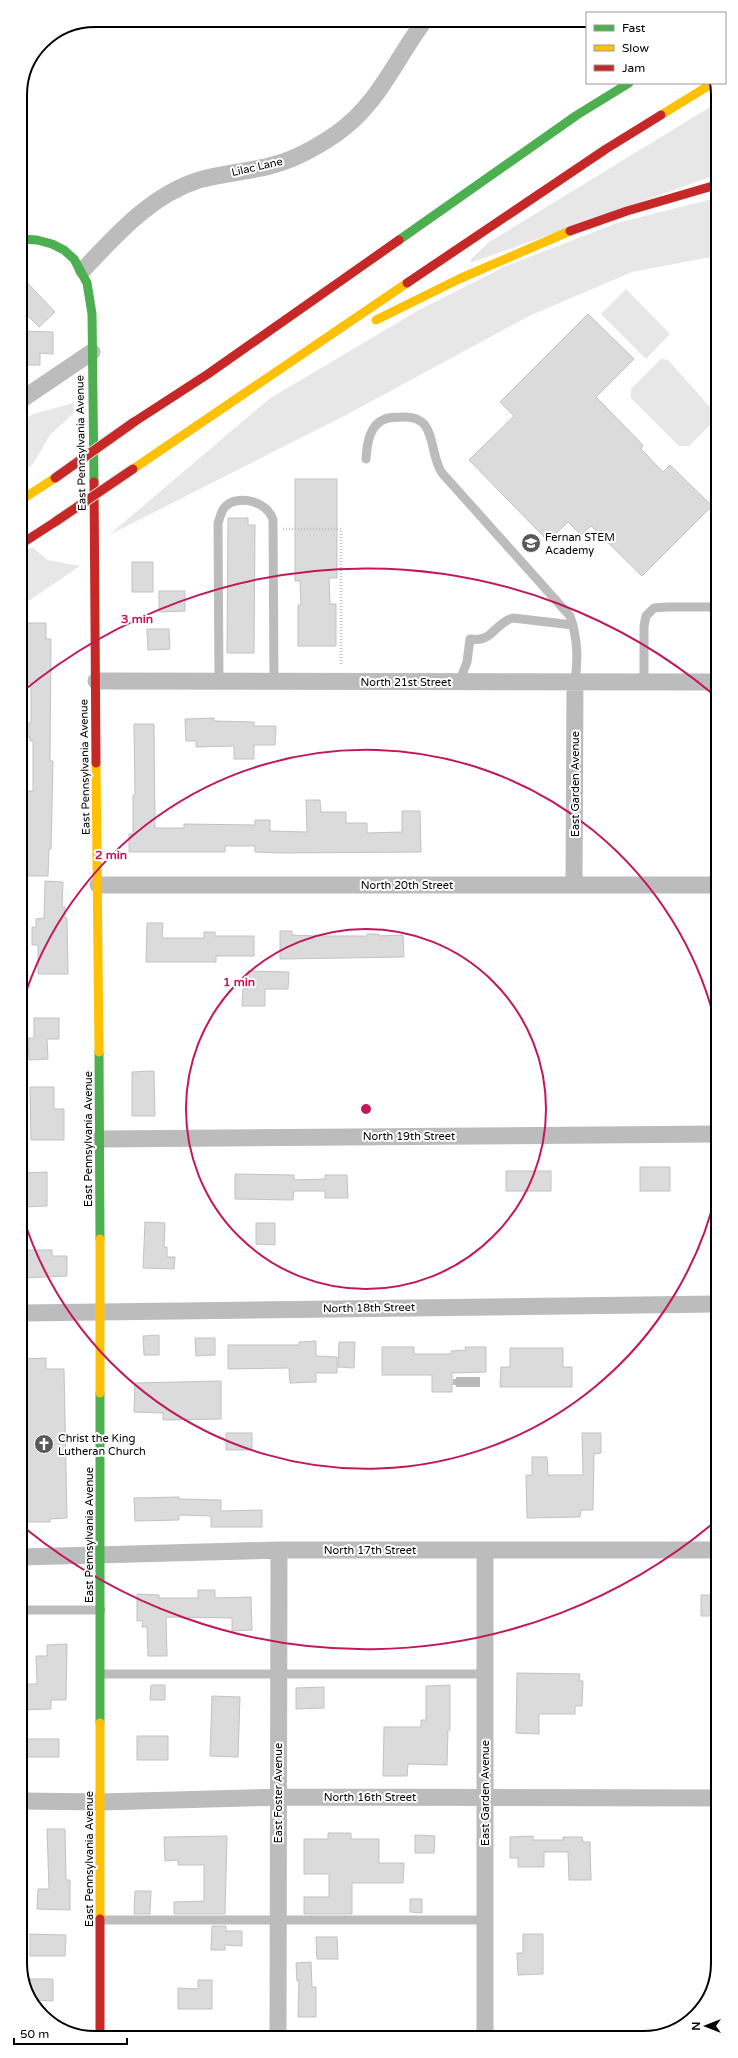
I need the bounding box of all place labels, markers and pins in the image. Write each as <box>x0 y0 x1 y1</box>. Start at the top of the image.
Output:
place label: Fernan STEM Academy <box>545 531 615 557</box>
school or university icon: Fernan STEM Academy <box>520 532 542 554</box>
centre of rings <box>359 1102 373 1116</box>
place label: Christ the King Lutheran Church <box>58 1432 146 1458</box>
church icon: Christ the King Lutheran Church <box>33 1433 55 1455</box>

